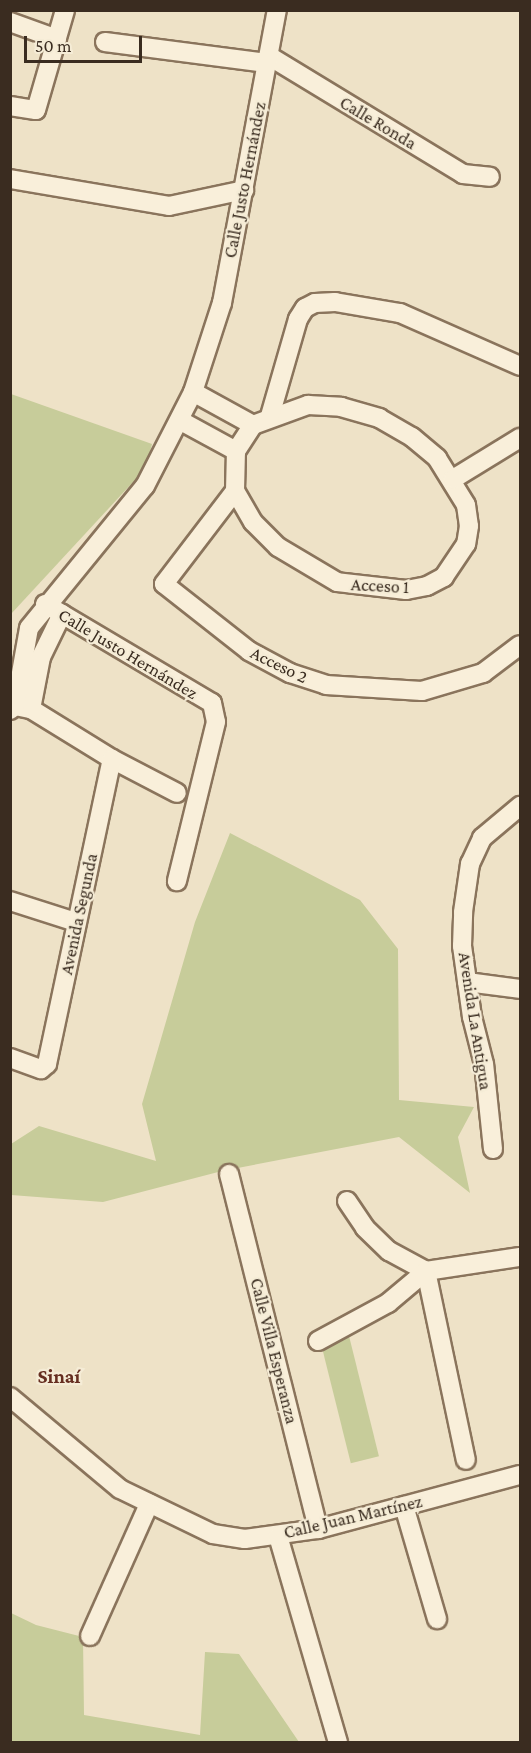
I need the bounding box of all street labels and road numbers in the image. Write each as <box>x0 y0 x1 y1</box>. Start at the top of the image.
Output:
street label: Calle Ronda <box>336 92 420 154</box>
street label: Calle Justo Hernández <box>219 100 271 260</box>
street label: Acceso 1 <box>350 574 410 598</box>
street label: Calle Justo Hernández <box>54 604 202 704</box>
street label: Acceso 2 <box>247 642 311 688</box>
street label: Avenida Segunda <box>56 851 102 977</box>
street label: Avenida La Antigua <box>453 951 497 1091</box>
street label: Calle Villa Esperanza <box>245 1276 303 1426</box>
street label: Calle Juan Martínez <box>282 1491 424 1543</box>

